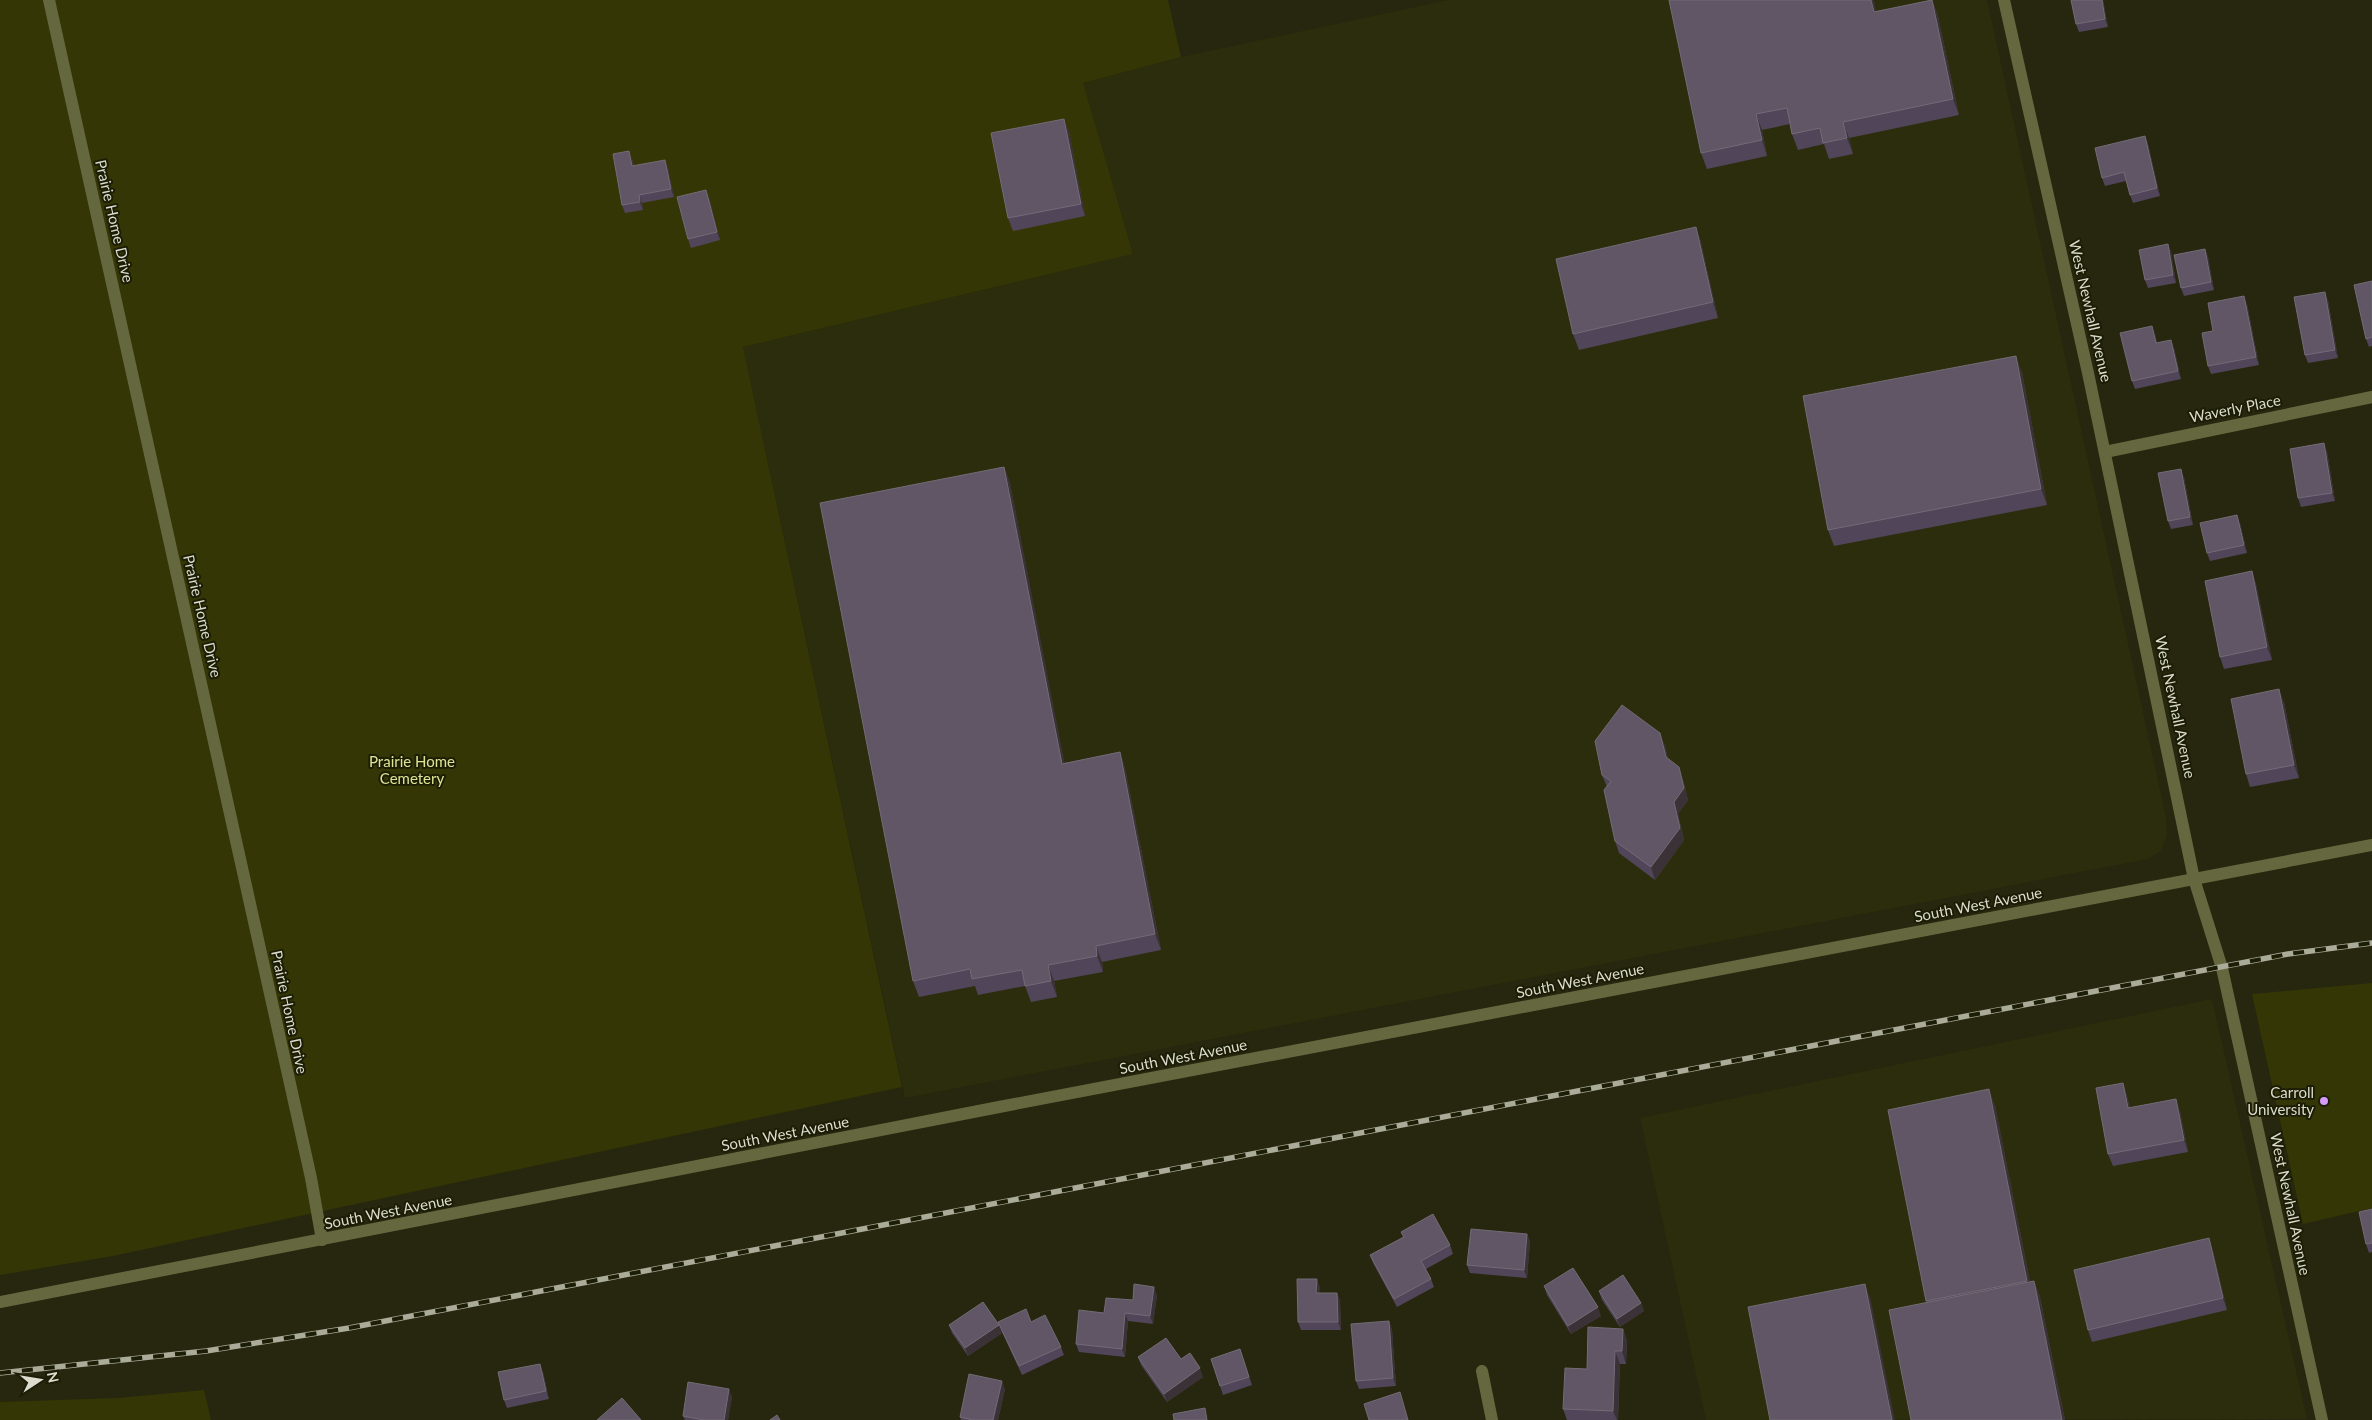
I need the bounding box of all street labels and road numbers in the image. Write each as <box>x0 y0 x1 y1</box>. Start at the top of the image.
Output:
street label: Prairie Home Drive <box>92 158 138 284</box>
street label: West Newhall Avenue <box>2066 238 2116 384</box>
street label: Waverly Place <box>2188 390 2282 426</box>
street label: Prairie Home Drive <box>180 553 226 679</box>
street label: West Newhall Avenue <box>2152 634 2200 780</box>
street label: South West Avenue <box>1913 883 2044 925</box>
street label: Prairie Home Drive <box>268 949 312 1075</box>
street label: South West Avenue <box>1515 959 1646 1001</box>
street label: South West Avenue <box>1118 1035 1249 1077</box>
street label: South West Avenue <box>720 1112 851 1154</box>
street label: West Newhall Avenue <box>2267 1131 2315 1277</box>
street label: South West Avenue <box>323 1190 454 1232</box>

